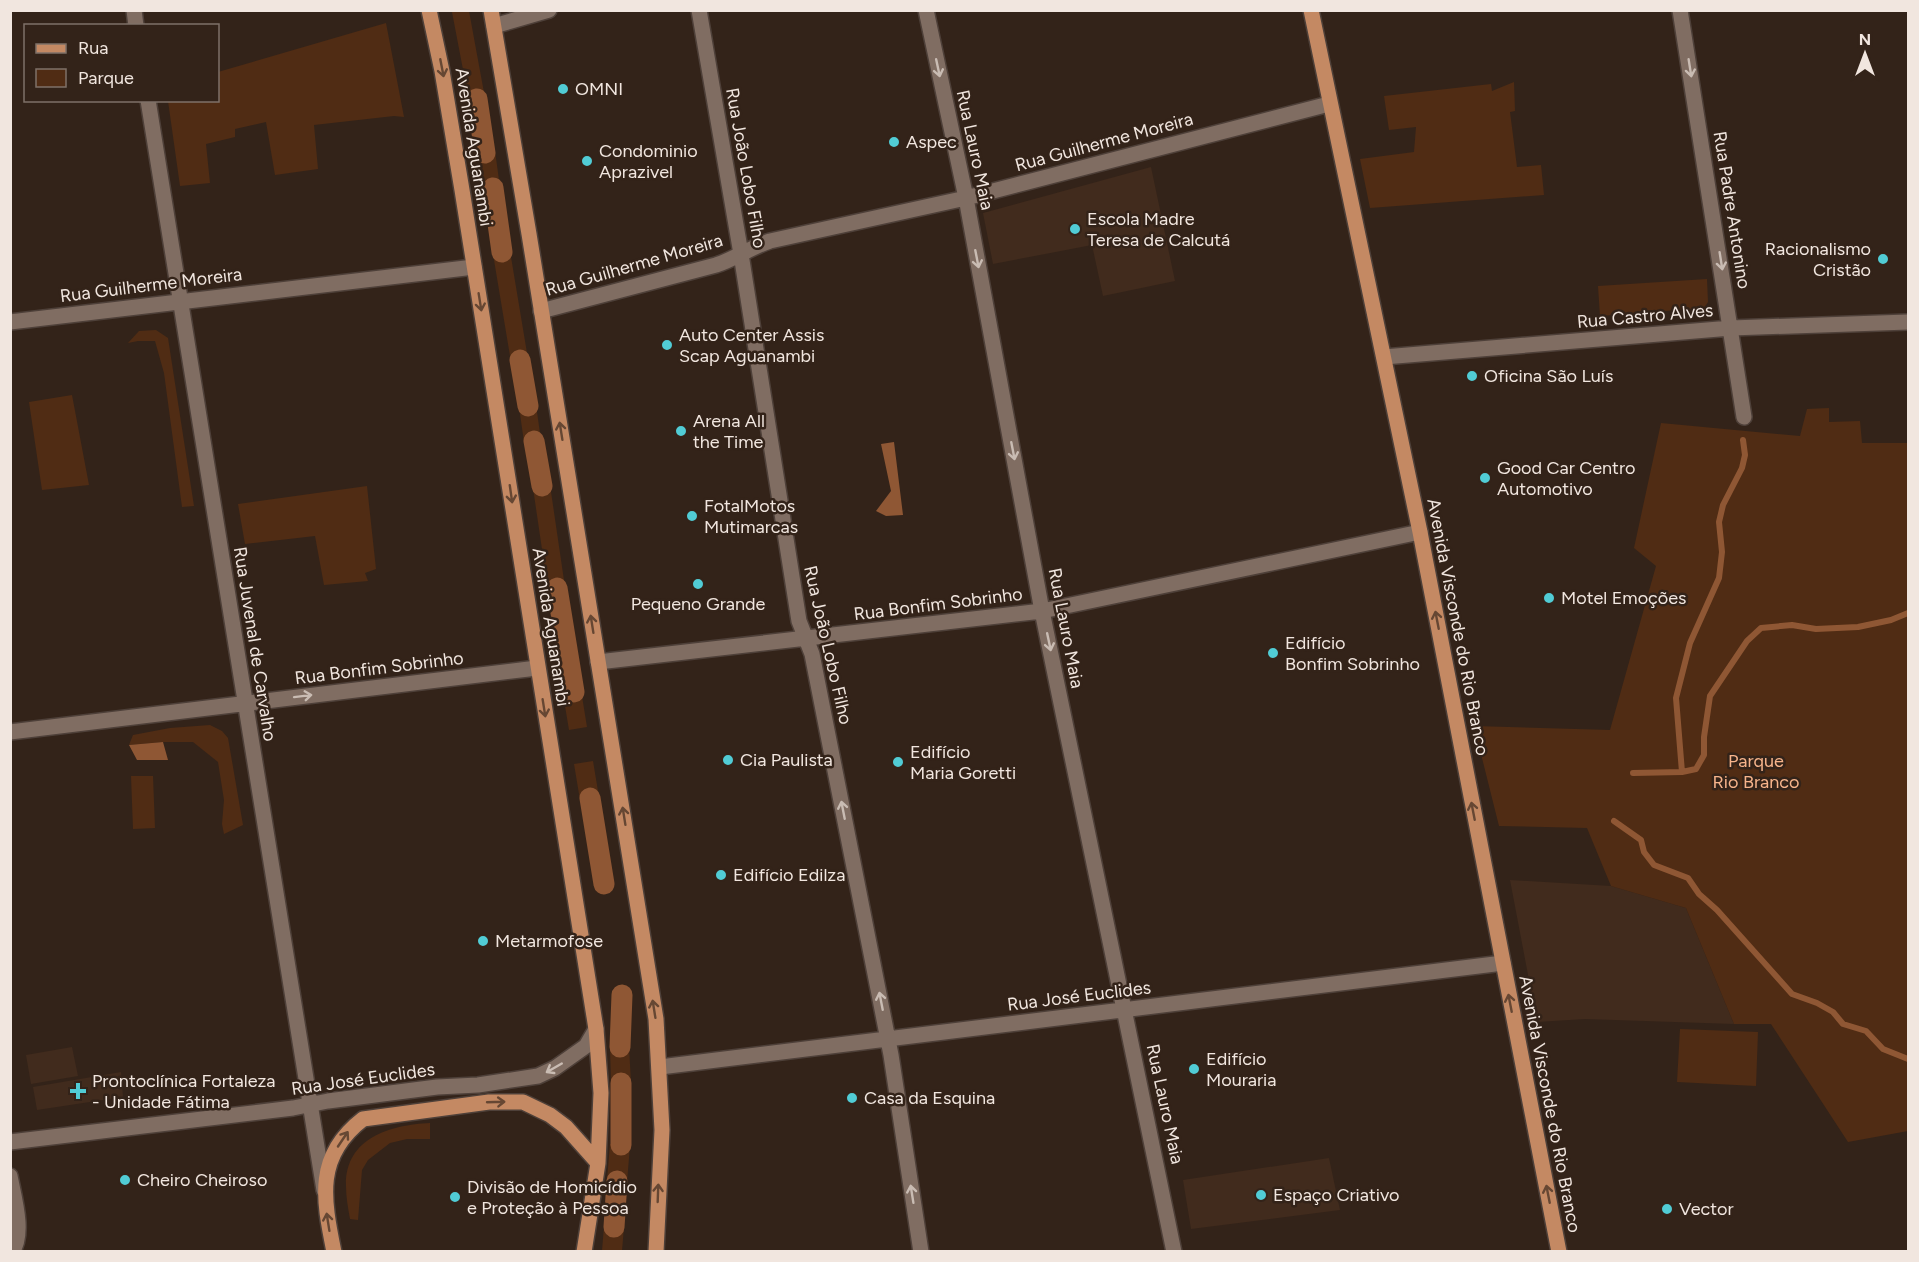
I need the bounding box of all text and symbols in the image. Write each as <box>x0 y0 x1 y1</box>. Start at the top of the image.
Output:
legend <box>24 24 219 102</box>
north arrow <box>1835 24 1895 84</box>
text: N <box>1859 30 1871 49</box>
text: Rua <box>78 37 109 59</box>
one-way arrow <box>437 57 448 77</box>
one-way arrow <box>933 58 945 77</box>
one-way arrow <box>1684 58 1695 78</box>
street label: Avenida Aguanambi <box>451 66 497 228</box>
text: Parque <box>78 67 134 89</box>
place label: OMNI <box>575 78 623 100</box>
marker: OMNI <box>556 82 570 96</box>
street label: Rua João Lobo Filho <box>721 86 771 250</box>
street label: Rua Lauro Maia <box>952 88 998 212</box>
street label: Rua Guilherme Moreira <box>1013 108 1195 176</box>
street label: Rua Padre Antonino <box>1709 130 1755 290</box>
place label: Aspec <box>906 131 957 153</box>
marker: Aspec <box>887 135 901 149</box>
place label: Condominio Aprazivel <box>599 140 698 183</box>
marker: Condominio Aprazivel <box>580 154 594 168</box>
place label: Escola Madre Teresa de Calcutá <box>1087 208 1230 251</box>
marker: Escola Madre Teresa de Calcutá <box>1068 222 1082 236</box>
street label: Rua Guilherme Moreira <box>543 229 725 301</box>
place label: Racionalismo Cristão <box>1765 238 1871 281</box>
one-way arrow <box>972 249 983 268</box>
one-way arrow <box>1715 250 1726 270</box>
marker: Racionalismo Cristão <box>1876 252 1890 266</box>
street label: Rua Guilherme Moreira <box>59 263 243 307</box>
one-way arrow <box>475 291 486 311</box>
street label: Rua Castro Alves <box>1576 299 1714 333</box>
place label: Auto Center Assis Scap Aguanambi <box>679 324 824 367</box>
marker: Auto Center Assis Scap Aguanambi <box>660 338 674 352</box>
place label: Oficina São Luís <box>1484 365 1613 387</box>
marker: Oficina São Luís <box>1465 369 1479 383</box>
place label: Arena All the Time <box>693 410 765 453</box>
one-way arrow <box>555 422 566 442</box>
marker: Arena All the Time <box>674 424 688 438</box>
one-way arrow <box>1008 440 1019 460</box>
place label: Good Car Centro Automotivo <box>1497 457 1635 500</box>
marker: Good Car Centro Automotivo <box>1478 471 1492 485</box>
one-way arrow <box>506 484 517 503</box>
place label: FotalMotos Mutimarcas <box>704 495 798 538</box>
street label: Avenida Visconde do Rio Branco <box>1422 496 1494 758</box>
marker: FotalMotos Mutimarcas <box>685 509 699 523</box>
street label: Rua Juvenal de Carvalho <box>229 545 281 743</box>
street label: Avenida Aguanambi <box>528 546 574 708</box>
street label: Rua João Lobo Filho <box>799 563 857 727</box>
street label: Rua Lauro Maia <box>1044 566 1088 690</box>
marker: Pequeno Grande <box>691 577 705 591</box>
street label: Rua Bonfim Sobrinho <box>852 583 1024 625</box>
place label: Motel Emoções <box>1561 587 1686 609</box>
marker: Motel Emoções <box>1542 591 1556 605</box>
place label: Pequeno Grande <box>631 593 765 615</box>
one-way arrow <box>1431 610 1442 630</box>
one-way arrow <box>586 614 597 634</box>
one-way arrow <box>1044 632 1055 651</box>
place label: Edifício Bonfim Sobrinho <box>1285 632 1420 675</box>
marker: Edifício Bonfim Sobrinho <box>1266 646 1280 660</box>
street label: Rua Bonfim Sobrinho <box>293 647 465 689</box>
one-way arrow <box>293 691 313 702</box>
one-way arrow <box>539 697 550 717</box>
place label: Edifício Maria Goretti <box>910 741 1016 784</box>
place label: Cia Paulista <box>740 749 833 771</box>
park label: Parque Rio Branco <box>1713 750 1799 793</box>
marker: Cia Paulista <box>721 753 735 767</box>
marker: Edifício Maria Goretti <box>891 755 905 769</box>
one-way arrow <box>837 801 848 820</box>
one-way arrow <box>1467 802 1478 822</box>
one-way arrow <box>618 807 629 827</box>
place label: Edifício Edilza <box>733 864 845 886</box>
marker: Edifício Edilza <box>714 868 728 882</box>
place label: Metarmofose <box>495 930 603 952</box>
marker: Metarmofose <box>476 934 490 948</box>
street label: Avenida Visconde do Rio Branco <box>1514 973 1586 1235</box>
street label: Rua José Euclides <box>1006 976 1152 1016</box>
one-way arrow <box>875 992 886 1012</box>
one-way arrow <box>1504 993 1516 1012</box>
one-way arrow <box>649 999 660 1019</box>
street label: Rua Lauro Maia <box>1142 1042 1188 1166</box>
place label: Edifício Mouraria <box>1206 1048 1276 1091</box>
street label: Rua José Euclides <box>290 1058 436 1100</box>
one-way arrow <box>546 1062 563 1074</box>
marker: Edifício Mouraria <box>1187 1062 1201 1076</box>
place label: Prontoclínica Fortaleza - Unidade Fátima <box>92 1070 276 1113</box>
marker: Prontoclínica Fortaleza - Unidade Fátima <box>69 1082 87 1100</box>
place label: Casa da Esquina <box>864 1087 995 1109</box>
marker: Casa da Esquina <box>845 1091 859 1105</box>
one-way arrow <box>486 1096 506 1108</box>
one-way arrow <box>337 1132 349 1148</box>
place label: Cheiro Cheiroso <box>137 1169 267 1191</box>
marker: Cheiro Cheiroso <box>118 1173 132 1187</box>
place label: Divisão de Homicídio e Proteção à Pessoa <box>467 1176 637 1219</box>
one-way arrow <box>653 1184 664 1204</box>
one-way arrow <box>907 1184 918 1204</box>
place label: Espaço Criativo <box>1273 1184 1399 1206</box>
one-way arrow <box>1542 1185 1553 1204</box>
marker: Espaço Criativo <box>1254 1188 1268 1202</box>
marker: Divisão de Homicídio e Proteção à Pessoa <box>448 1190 462 1204</box>
place label: Vector <box>1679 1198 1734 1220</box>
marker: Vector <box>1660 1202 1674 1216</box>
one-way arrow <box>323 1213 334 1233</box>

